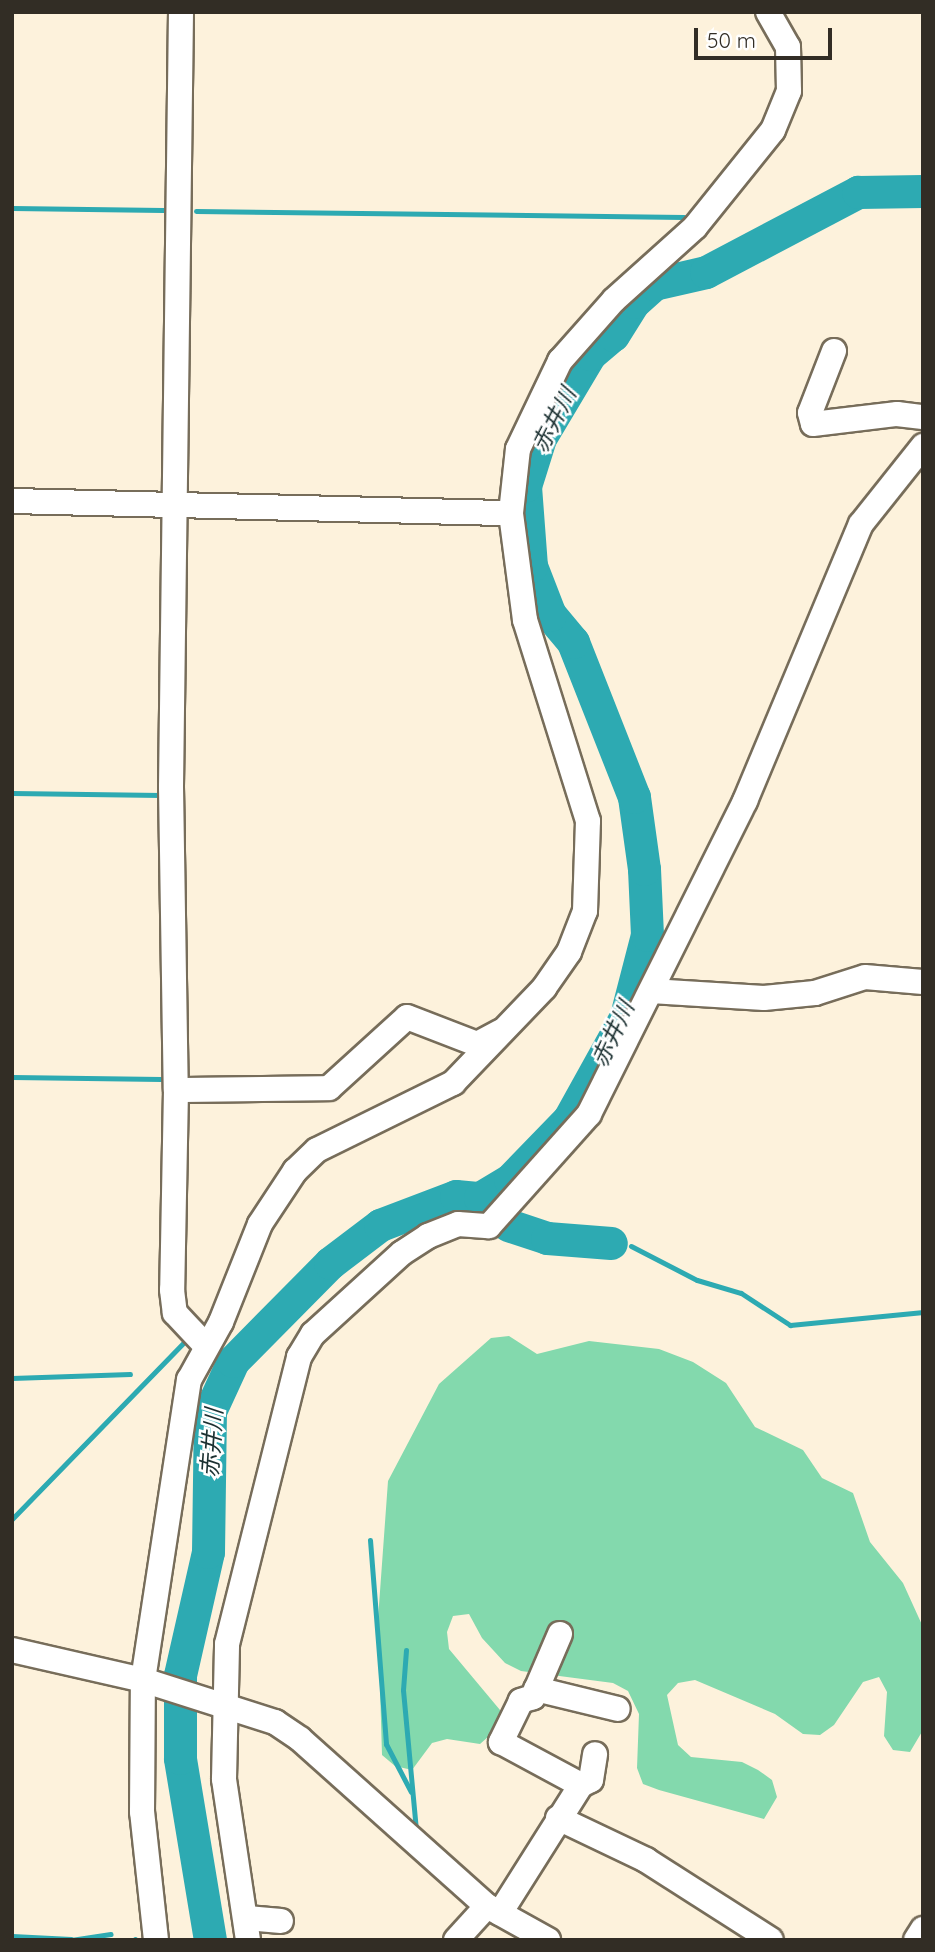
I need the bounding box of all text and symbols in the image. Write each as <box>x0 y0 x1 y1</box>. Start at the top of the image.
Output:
scale bar <box>697 14 835 58</box>
text: 50 m <box>707 27 756 53</box>
water label: 赤井川 <box>526 383 582 457</box>
water label: 赤井川 <box>586 997 640 1071</box>
water label: 赤井川 <box>196 1408 228 1478</box>

